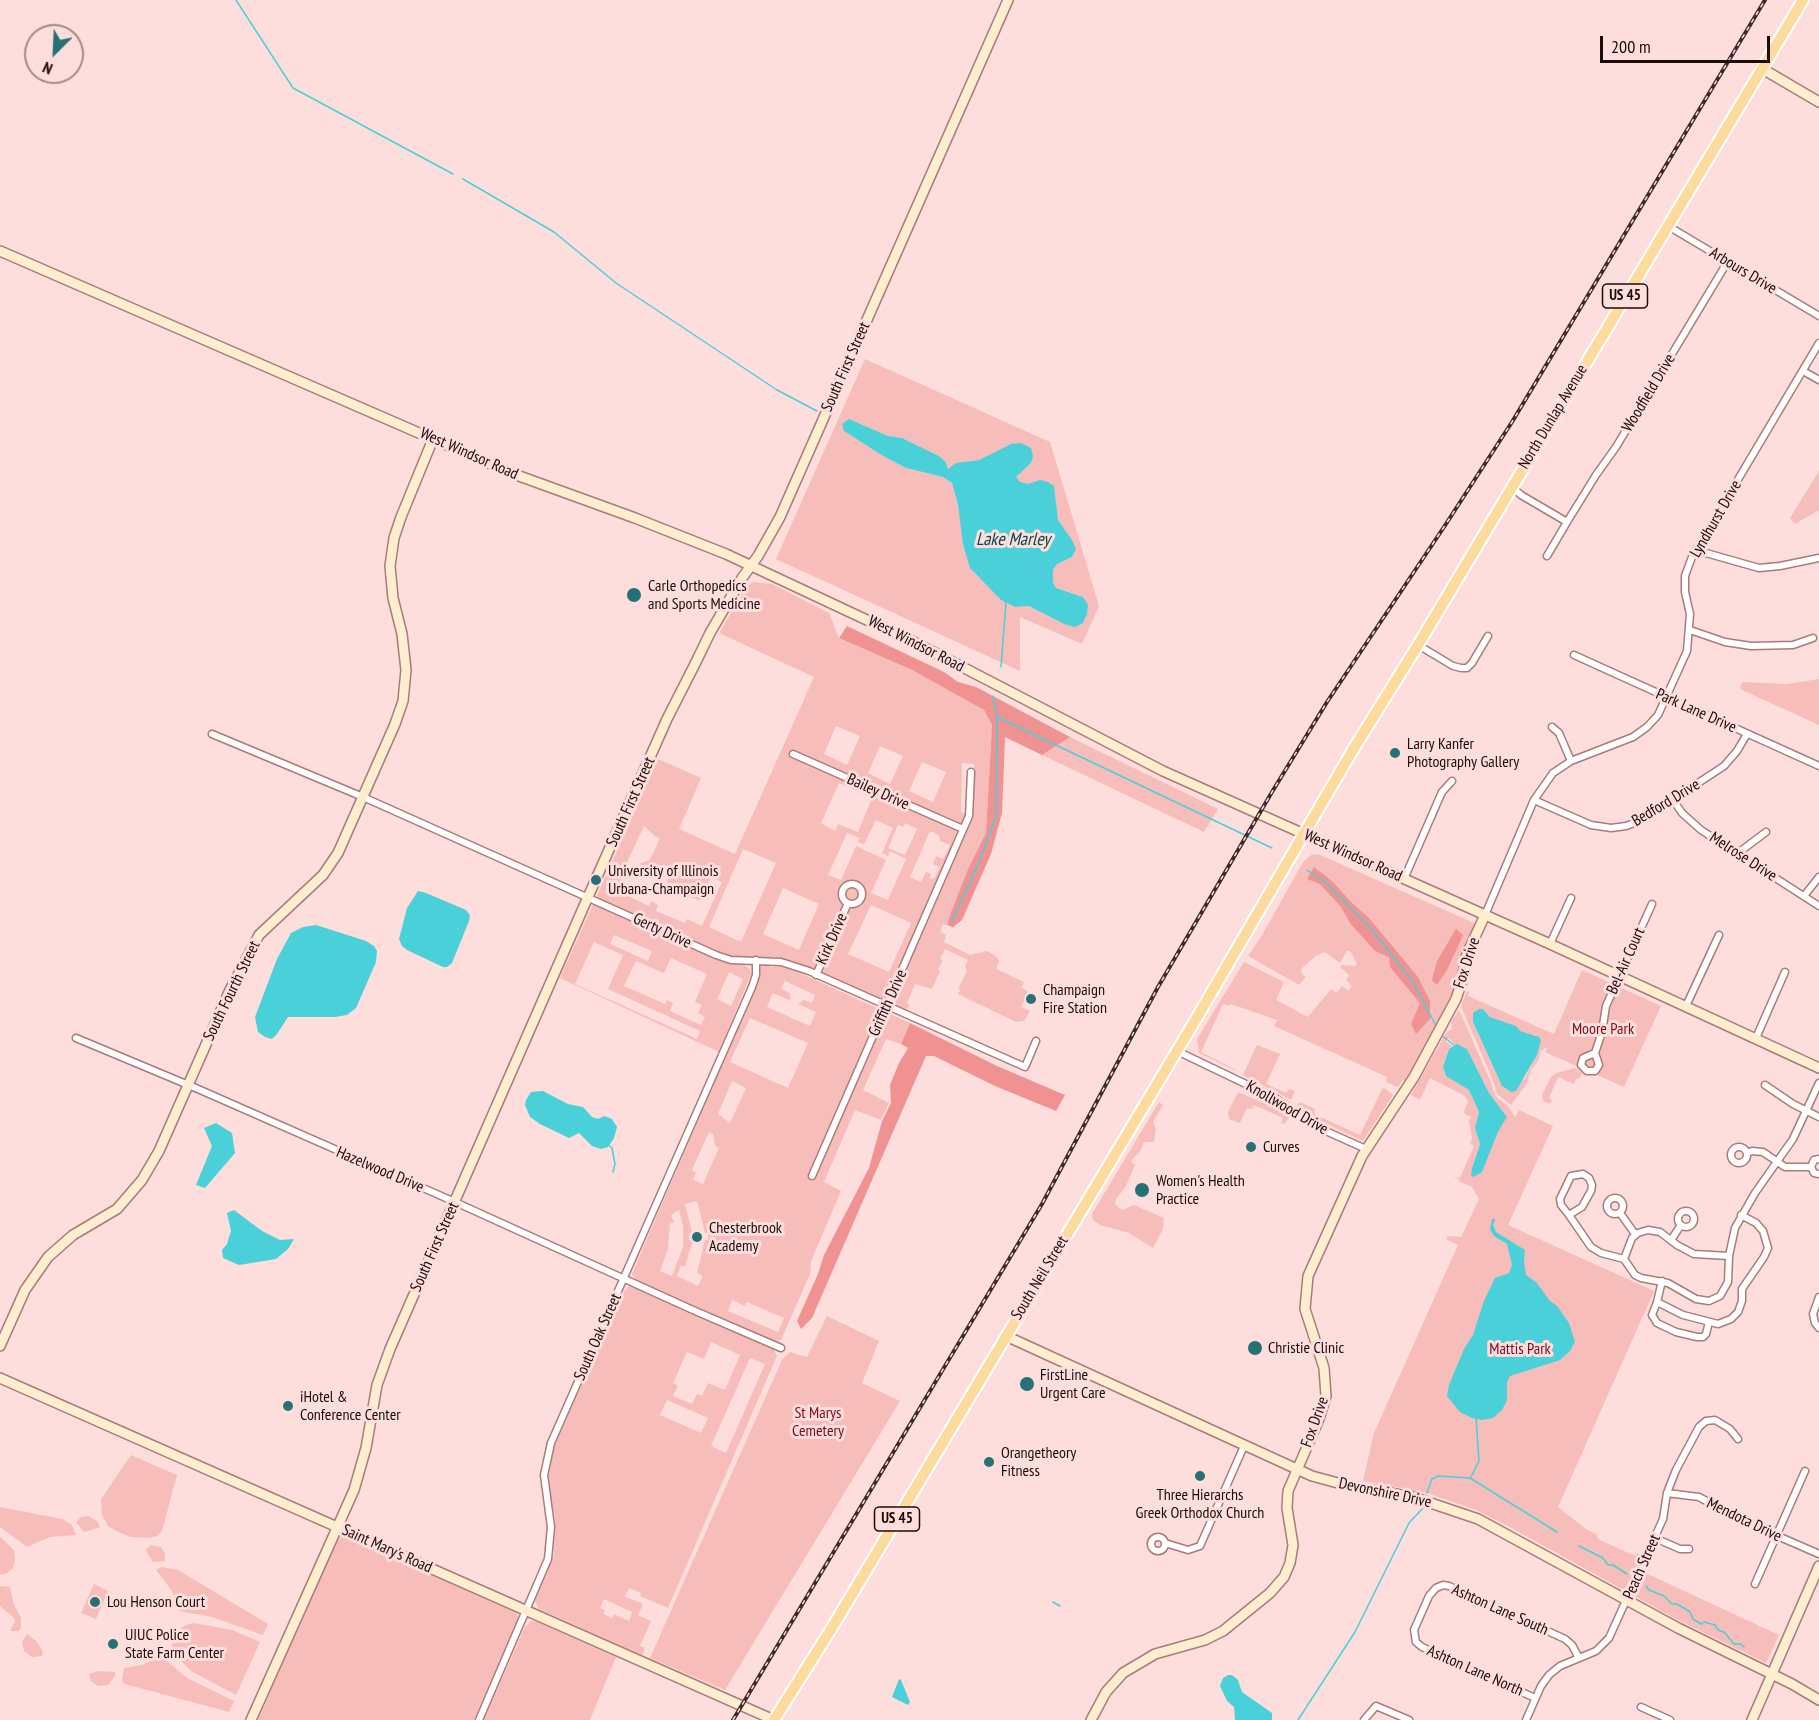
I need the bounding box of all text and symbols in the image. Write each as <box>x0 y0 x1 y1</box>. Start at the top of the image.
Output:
north arrow <box>24 24 84 84</box>
scale bar <box>1603 24 1772 62</box>
text: 200 m <box>1611 35 1651 58</box>
text: N <box>39 58 56 80</box>
street label: Arbours Drive <box>1706 243 1780 299</box>
road number: US 45 <box>1602 284 1648 308</box>
street label: South First Street <box>818 319 874 415</box>
street label: Woodfield Drive <box>1618 350 1680 436</box>
street label: North Dunlap Avenue <box>1514 361 1592 473</box>
street label: West Windsor Road <box>417 424 521 484</box>
street label: Lyndhurst Drive <box>1686 477 1746 561</box>
water label: Lake Marley <box>976 529 1050 551</box>
place label: Carle Orthopedics and Sports Medicine <box>648 576 760 614</box>
marker: Carle Orthopedics and Sports Medicine <box>625 586 643 604</box>
street label: West Windsor Road <box>865 611 967 677</box>
street label: Park Lane Drive <box>1653 685 1739 737</box>
place label: Larry Kanfer Photography Gallery <box>1407 734 1519 772</box>
marker: Larry Kanfer Photography Gallery <box>1388 746 1402 760</box>
street label: South First Street <box>603 754 659 850</box>
street label: Bailey Drive <box>844 770 912 814</box>
street label: Bedford Drive <box>1629 775 1703 831</box>
street label: West Windsor Road <box>1301 826 1405 886</box>
street label: Melrose Drive <box>1706 828 1780 886</box>
place label: University of Illinois Urbana-Champaign <box>608 861 718 899</box>
marker: University of Illinois Urbana-Champaign <box>589 873 603 887</box>
street label: Gerty Drive <box>630 909 694 953</box>
street label: Kirk Drive <box>812 910 852 968</box>
street label: Bel-Air Court <box>1603 925 1649 997</box>
street label: Fox Drive <box>1450 935 1484 991</box>
street label: South Fourth Street <box>200 938 264 1044</box>
street label: Griffith Drive <box>865 967 911 1039</box>
place label: Champaign Fire Station <box>1043 980 1107 1018</box>
marker: Champaign Fire Station <box>1024 992 1038 1006</box>
park label: Moore Park <box>1572 1019 1634 1039</box>
street label: Knollwood Drive <box>1243 1077 1331 1139</box>
place label: Curves <box>1263 1137 1300 1157</box>
marker: Curves <box>1244 1140 1258 1154</box>
street label: Hazelwood Drive <box>333 1143 427 1197</box>
place label: Women's Health Practice <box>1156 1171 1245 1209</box>
marker: Women's Health Practice <box>1133 1181 1151 1199</box>
street label: South First Street <box>407 1199 463 1295</box>
place label: Chesterbrook Academy <box>709 1218 782 1256</box>
marker: Chesterbrook Academy <box>690 1230 704 1244</box>
street label: South Neil Street <box>1007 1233 1073 1323</box>
street label: South Oak Street <box>570 1290 626 1384</box>
place label: Christie Clinic <box>1268 1338 1344 1358</box>
marker: Christie Clinic <box>1246 1339 1264 1357</box>
park label: Mattis Park <box>1489 1339 1551 1359</box>
place label: FirstLine Urgent Care <box>1040 1365 1106 1403</box>
marker: FirstLine Urgent Care <box>1018 1375 1036 1393</box>
place label: iHotel & Conference Center <box>300 1387 401 1425</box>
street label: Fox Drive <box>1297 1394 1333 1450</box>
marker: iHotel & Conference Center <box>281 1399 295 1413</box>
park label: St Marys Cemetery <box>792 1403 844 1441</box>
place label: Orangetheory Fitness <box>1001 1443 1076 1481</box>
marker: Orangetheory Fitness <box>982 1455 996 1469</box>
marker: Three Hierarchs Greek Orthodox Church <box>1193 1469 1207 1483</box>
street label: Devonshire Drive <box>1337 1474 1433 1512</box>
place label: Three Hierarchs Greek Orthodox Church <box>1136 1485 1264 1523</box>
street label: Mendota Drive <box>1703 1494 1785 1546</box>
road number: US 45 <box>874 1507 920 1531</box>
street label: Saint Mary's Road <box>339 1521 435 1577</box>
street label: Peach Street <box>1619 1532 1665 1602</box>
street label: Ashton Lane South <box>1449 1580 1551 1640</box>
place label: Lou Henson Court <box>107 1592 205 1612</box>
marker: Lou Henson Court <box>88 1595 102 1609</box>
place label: UIUC Police State Farm Center <box>125 1625 224 1663</box>
marker: UIUC Police State Farm Center <box>106 1637 120 1651</box>
street label: Ashton Lane North <box>1424 1641 1526 1701</box>

